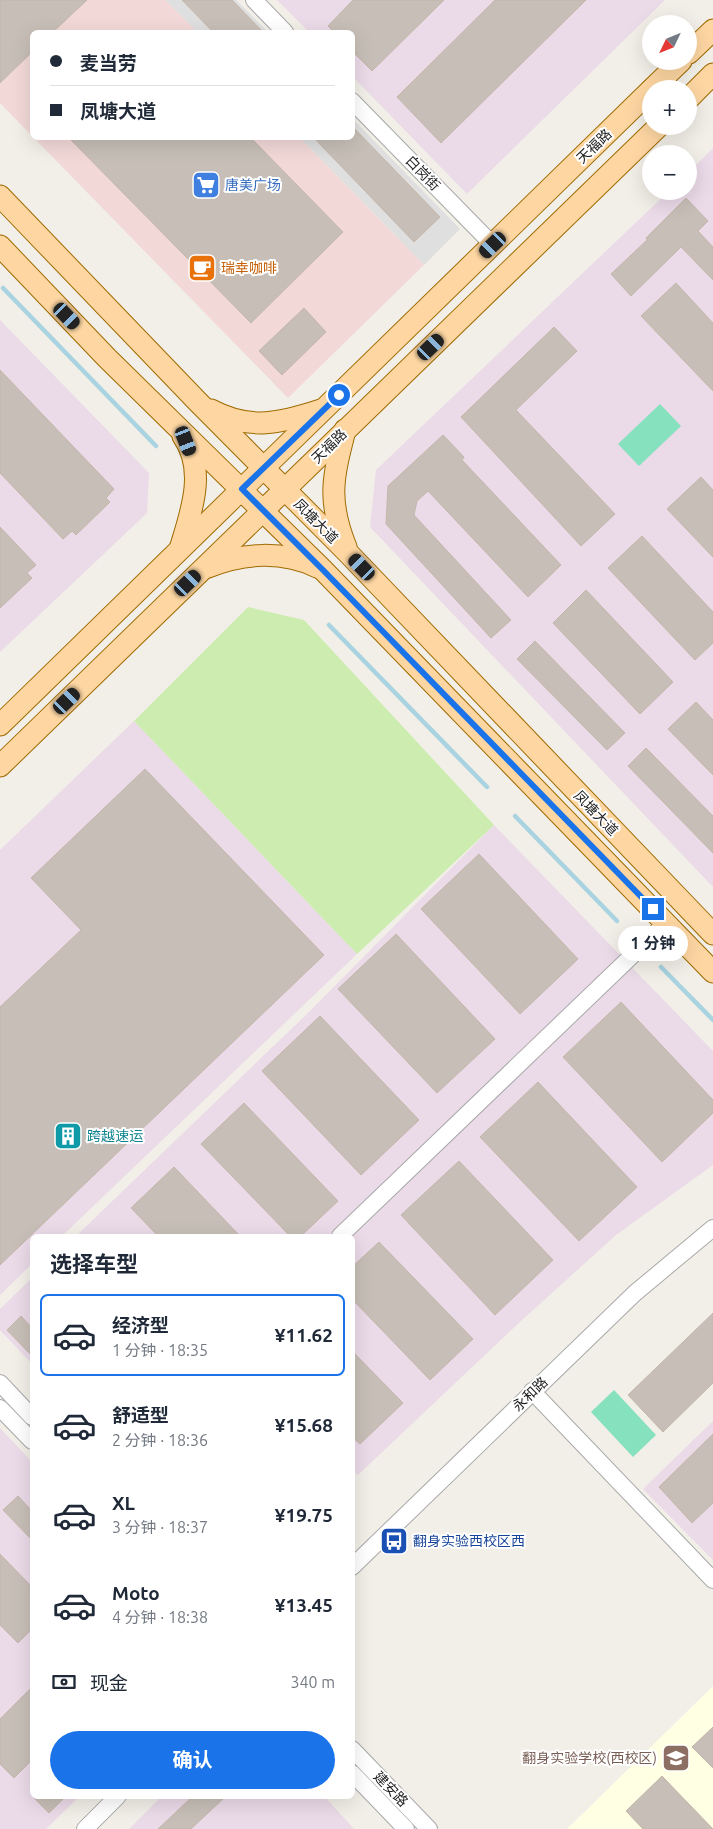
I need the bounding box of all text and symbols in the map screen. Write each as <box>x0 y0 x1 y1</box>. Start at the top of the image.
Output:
north arrow <box>642 15 698 70</box>
map controls <box>642 15 697 200</box>
text: 麦当劳 <box>80 52 137 74</box>
button: + <box>642 80 697 135</box>
text: 凤塘大道 <box>80 100 156 122</box>
street label: 天福路 <box>573 126 615 166</box>
button: − <box>642 145 697 200</box>
street label: 白岗街 <box>403 152 443 194</box>
supermarket icon: 唐美广场 <box>191 170 221 200</box>
place label: 唐美广场 <box>225 177 281 193</box>
car <box>476 229 509 261</box>
cafe icon: 瑞幸咖啡 <box>187 253 217 283</box>
place label: 瑞幸咖啡 <box>221 260 277 276</box>
car <box>51 300 82 332</box>
car <box>414 331 447 363</box>
route start <box>328 384 350 406</box>
car <box>173 424 198 458</box>
street label: 天福路 <box>308 426 350 466</box>
street label: 凤塘大道 <box>291 496 341 546</box>
car <box>346 551 377 583</box>
car <box>171 567 204 599</box>
car <box>50 685 83 717</box>
street label: 凤塘大道 <box>571 787 621 839</box>
route end <box>642 898 664 920</box>
callout: 1 分钟 <box>618 926 688 962</box>
text: 1 分钟 <box>631 934 675 952</box>
building icon: 跨越速运 <box>53 1121 83 1151</box>
place label: 跨越速运 <box>87 1128 143 1144</box>
text: 选择车型 <box>50 1251 138 1276</box>
icon: car <box>52 1313 97 1358</box>
text: 经济型 <box>112 1314 169 1336</box>
text: ¥11.62 <box>275 1324 333 1346</box>
text: 1 分钟 · 18:35 <box>112 1341 208 1359</box>
street label: 永和路 <box>509 1374 551 1414</box>
icon: car <box>52 1403 97 1448</box>
text: 舒适型 <box>112 1404 169 1426</box>
text: ¥15.68 <box>275 1414 333 1436</box>
text: 2 分钟 · 18:36 <box>112 1431 208 1449</box>
text: XL <box>112 1492 135 1514</box>
icon: car <box>52 1493 97 1538</box>
text: ¥19.75 <box>275 1504 333 1526</box>
text: 3 分钟 · 18:37 <box>112 1518 208 1536</box>
bus stop icon: 翻身实验西校区西 <box>379 1526 409 1556</box>
place label: 翻身实验西校区西 <box>413 1533 525 1549</box>
text: Moto <box>112 1582 160 1604</box>
icon: car <box>52 1583 97 1628</box>
text: ¥13.45 <box>275 1594 333 1616</box>
text: 4 分钟 · 18:38 <box>112 1608 208 1626</box>
icon: cash <box>50 1668 78 1696</box>
text: 现金 <box>90 1672 128 1694</box>
text: 340 m <box>290 1673 335 1691</box>
button: 确认 <box>50 1731 335 1789</box>
school or university icon: 翻身实验学校(西校区) <box>661 1743 691 1773</box>
place label: 翻身实验学校(西校区) <box>522 1750 657 1766</box>
street label: 建安路 <box>371 1768 411 1810</box>

